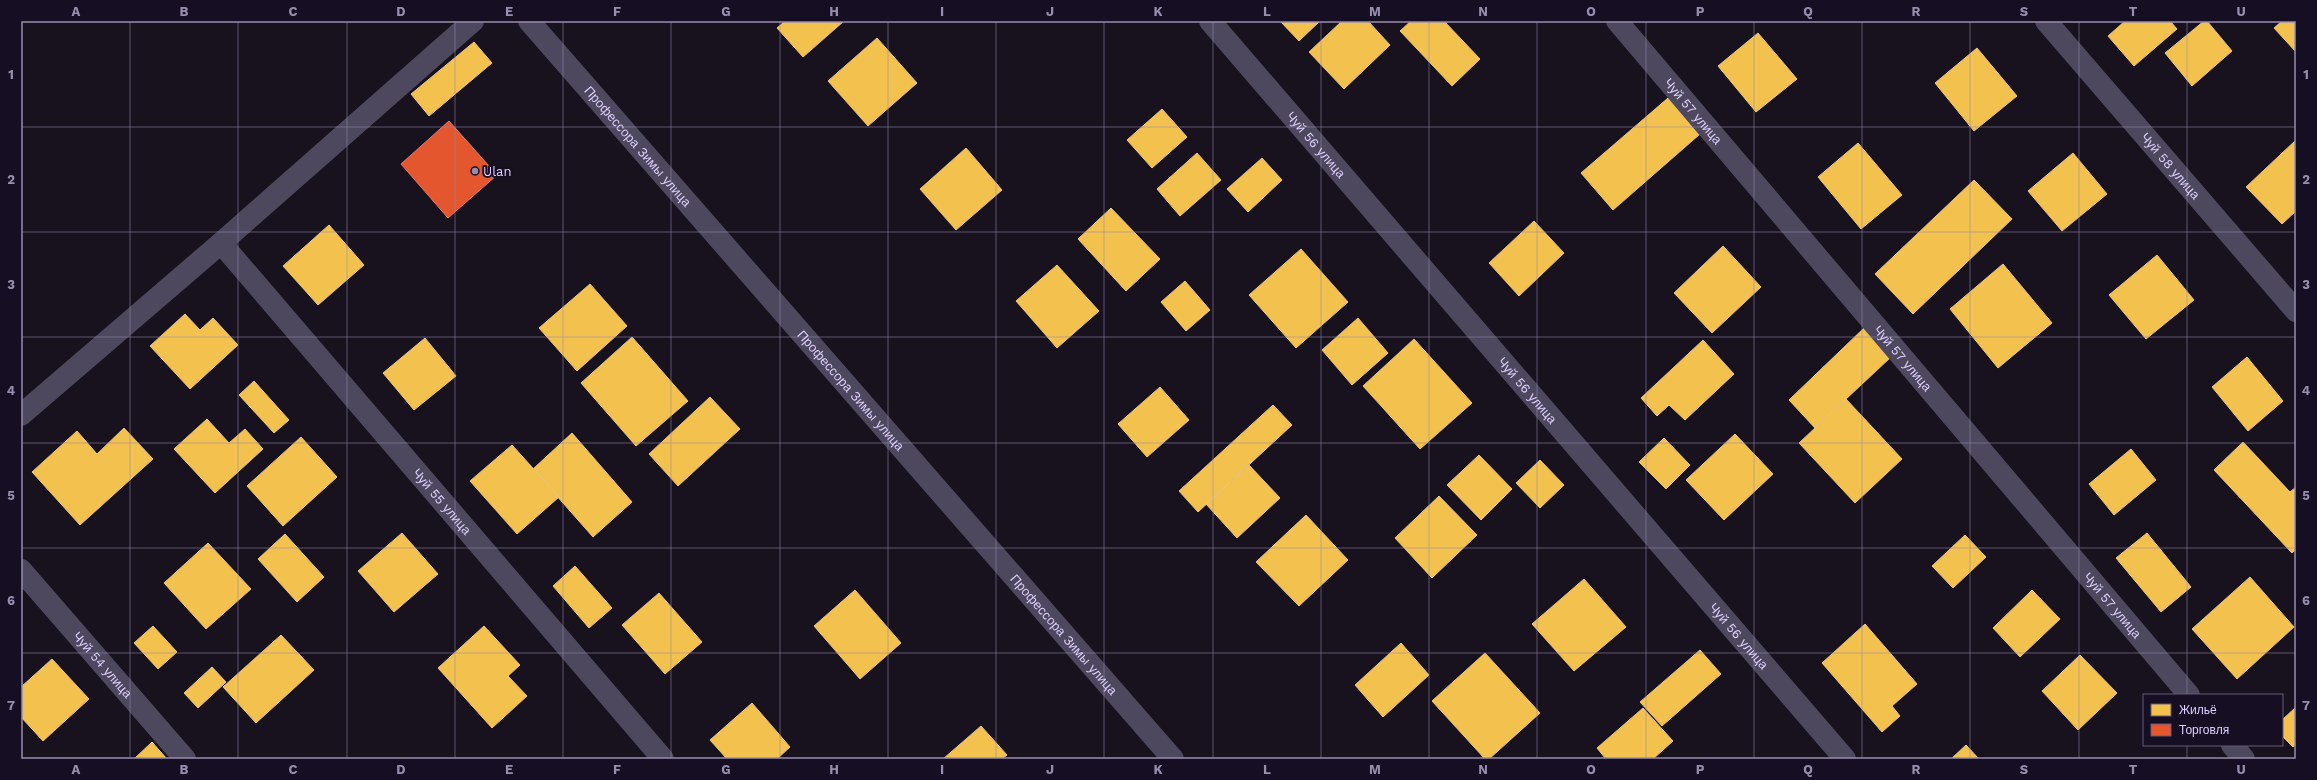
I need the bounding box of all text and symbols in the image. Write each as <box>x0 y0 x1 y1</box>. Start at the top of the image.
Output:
text: A <box>72 4 81 19</box>
text: B <box>180 4 189 19</box>
text: C <box>289 4 298 19</box>
text: D <box>396 4 406 19</box>
text: E <box>505 4 513 19</box>
text: F <box>613 4 621 19</box>
text: G <box>721 4 731 19</box>
text: H <box>829 4 839 19</box>
text: I <box>940 4 944 19</box>
text: J <box>1046 4 1054 19</box>
text: K <box>1153 4 1163 19</box>
text: L <box>1263 4 1271 19</box>
text: M <box>1369 4 1381 19</box>
text: N <box>1478 4 1488 19</box>
text: O <box>1586 4 1596 19</box>
text: P <box>1696 4 1705 19</box>
text: Q <box>1803 4 1813 19</box>
text: R <box>1912 4 1921 19</box>
text: S <box>2020 4 2029 19</box>
text: T <box>2129 4 2138 19</box>
text: U <box>2236 4 2246 19</box>
text: 1 <box>8 67 14 82</box>
text: 1 <box>2303 67 2309 82</box>
street label: Чуй 57 улица <box>1661 75 1726 148</box>
street label: Профессора Зимы улица <box>581 83 695 210</box>
street label: Чуй 56 улица <box>1283 109 1349 182</box>
street label: Чуй 58 улица <box>2138 130 2204 203</box>
place label: Ulan <box>483 164 512 179</box>
marker: Ulan <box>470 166 480 176</box>
text: 2 <box>7 172 15 187</box>
text: 2 <box>2302 172 2310 187</box>
text: 3 <box>7 277 15 292</box>
text: 3 <box>2302 277 2310 292</box>
street label: Чуй 57 улица <box>1871 322 1935 395</box>
street label: Профессора Зимы улица <box>794 327 908 454</box>
street label: Чуй 56 улица <box>1495 354 1560 427</box>
text: 4 <box>7 383 16 398</box>
text: 4 <box>2302 383 2311 398</box>
street label: Чуй 55 улица <box>409 465 475 538</box>
text: 5 <box>7 488 15 503</box>
text: 5 <box>2302 488 2310 503</box>
street label: Чуй 57 улица <box>2080 569 2145 642</box>
street label: Профессора Зимы улица <box>1007 571 1121 698</box>
text: 6 <box>7 593 15 608</box>
text: 6 <box>2302 593 2310 608</box>
street label: Чуй 56 улица <box>1706 600 1772 673</box>
street label: Чуй 54 улица <box>70 629 136 701</box>
legend <box>2143 694 2283 746</box>
text: 7 <box>7 698 15 713</box>
text: 7 <box>2302 698 2310 713</box>
text: Жильё <box>2179 703 2217 717</box>
text: Торговля <box>2179 723 2229 737</box>
text: A <box>72 762 81 777</box>
text: B <box>180 762 189 777</box>
text: C <box>289 762 298 777</box>
text: D <box>396 762 406 777</box>
text: E <box>505 762 513 777</box>
text: F <box>613 762 621 777</box>
text: G <box>721 762 731 777</box>
text: H <box>829 762 839 777</box>
text: I <box>940 762 944 777</box>
text: J <box>1046 762 1054 777</box>
text: K <box>1153 762 1163 777</box>
text: L <box>1263 762 1271 777</box>
text: M <box>1369 762 1381 777</box>
text: N <box>1478 762 1488 777</box>
text: O <box>1586 762 1596 777</box>
text: P <box>1696 762 1705 777</box>
text: Q <box>1803 762 1813 777</box>
text: R <box>1912 762 1921 777</box>
text: S <box>2020 762 2029 777</box>
text: T <box>2129 762 2138 777</box>
text: U <box>2236 762 2246 777</box>

